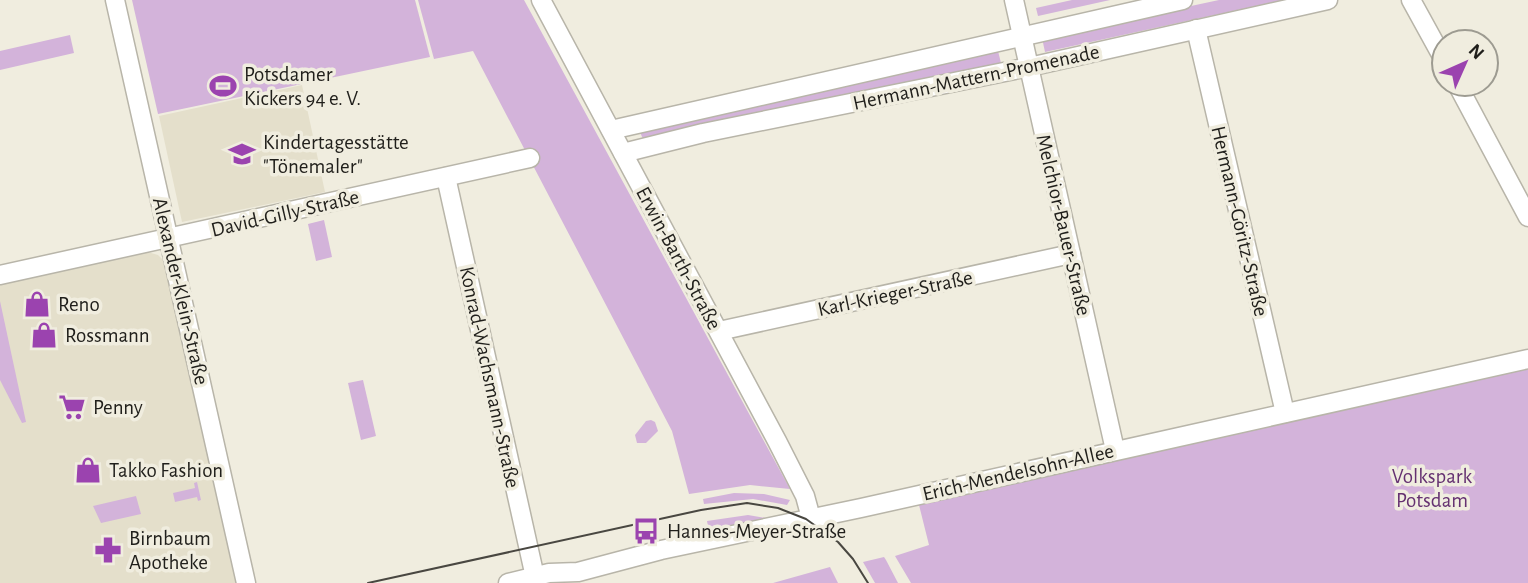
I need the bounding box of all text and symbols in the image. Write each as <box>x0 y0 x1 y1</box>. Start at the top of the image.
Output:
north arrow <box>1430 28 1500 98</box>
street label: Hermann-Mattern-Promenade <box>851 41 1101 114</box>
text: N <box>1465 41 1487 63</box>
place label: Potsdamer Kickers 94 e. V. <box>244 64 361 109</box>
sports icon: Potsdamer Kickers 94 e. V. <box>208 71 238 101</box>
street label: Hermann-Göritz-Straße <box>1207 124 1272 318</box>
place label: Kindertagesstätte "Tönemaler" <box>263 132 409 177</box>
street label: Melchior-Bauer-Straße <box>1032 133 1095 318</box>
school or university icon: Kindertagesstätte "Tönemaler" <box>227 139 257 169</box>
street label: Erwin-Barth-Straße <box>632 183 725 333</box>
street label: David-Gilly-Straße <box>209 186 361 241</box>
street label: Alexander-Klein-Straße <box>149 195 212 387</box>
street label: Konrad-Wachsmann-Straße <box>456 264 523 490</box>
street label: Karl-Krieger-Straße <box>816 267 974 320</box>
shop icon: Reno <box>22 289 52 319</box>
place label: Reno <box>58 294 100 315</box>
shop icon: Rossmann <box>29 320 59 350</box>
place label: Rossmann <box>65 325 150 346</box>
supermarket icon: Penny <box>57 392 87 422</box>
place label: Penny <box>93 397 143 418</box>
street label: Erich-Mendelsohn-Allee <box>920 440 1116 505</box>
shop icon: Takko Fashion <box>73 455 103 485</box>
place label: Takko Fashion <box>109 460 223 481</box>
park label: Volkspark Potsdam <box>1392 466 1473 511</box>
bus stop icon: Hannes-Meyer-Straße <box>631 516 661 546</box>
place label: Hannes-Meyer-Straße <box>667 521 846 542</box>
place label: Birnbaum Apotheke <box>129 528 211 573</box>
pharmacy icon: Birnbaum Apotheke <box>93 535 123 565</box>

